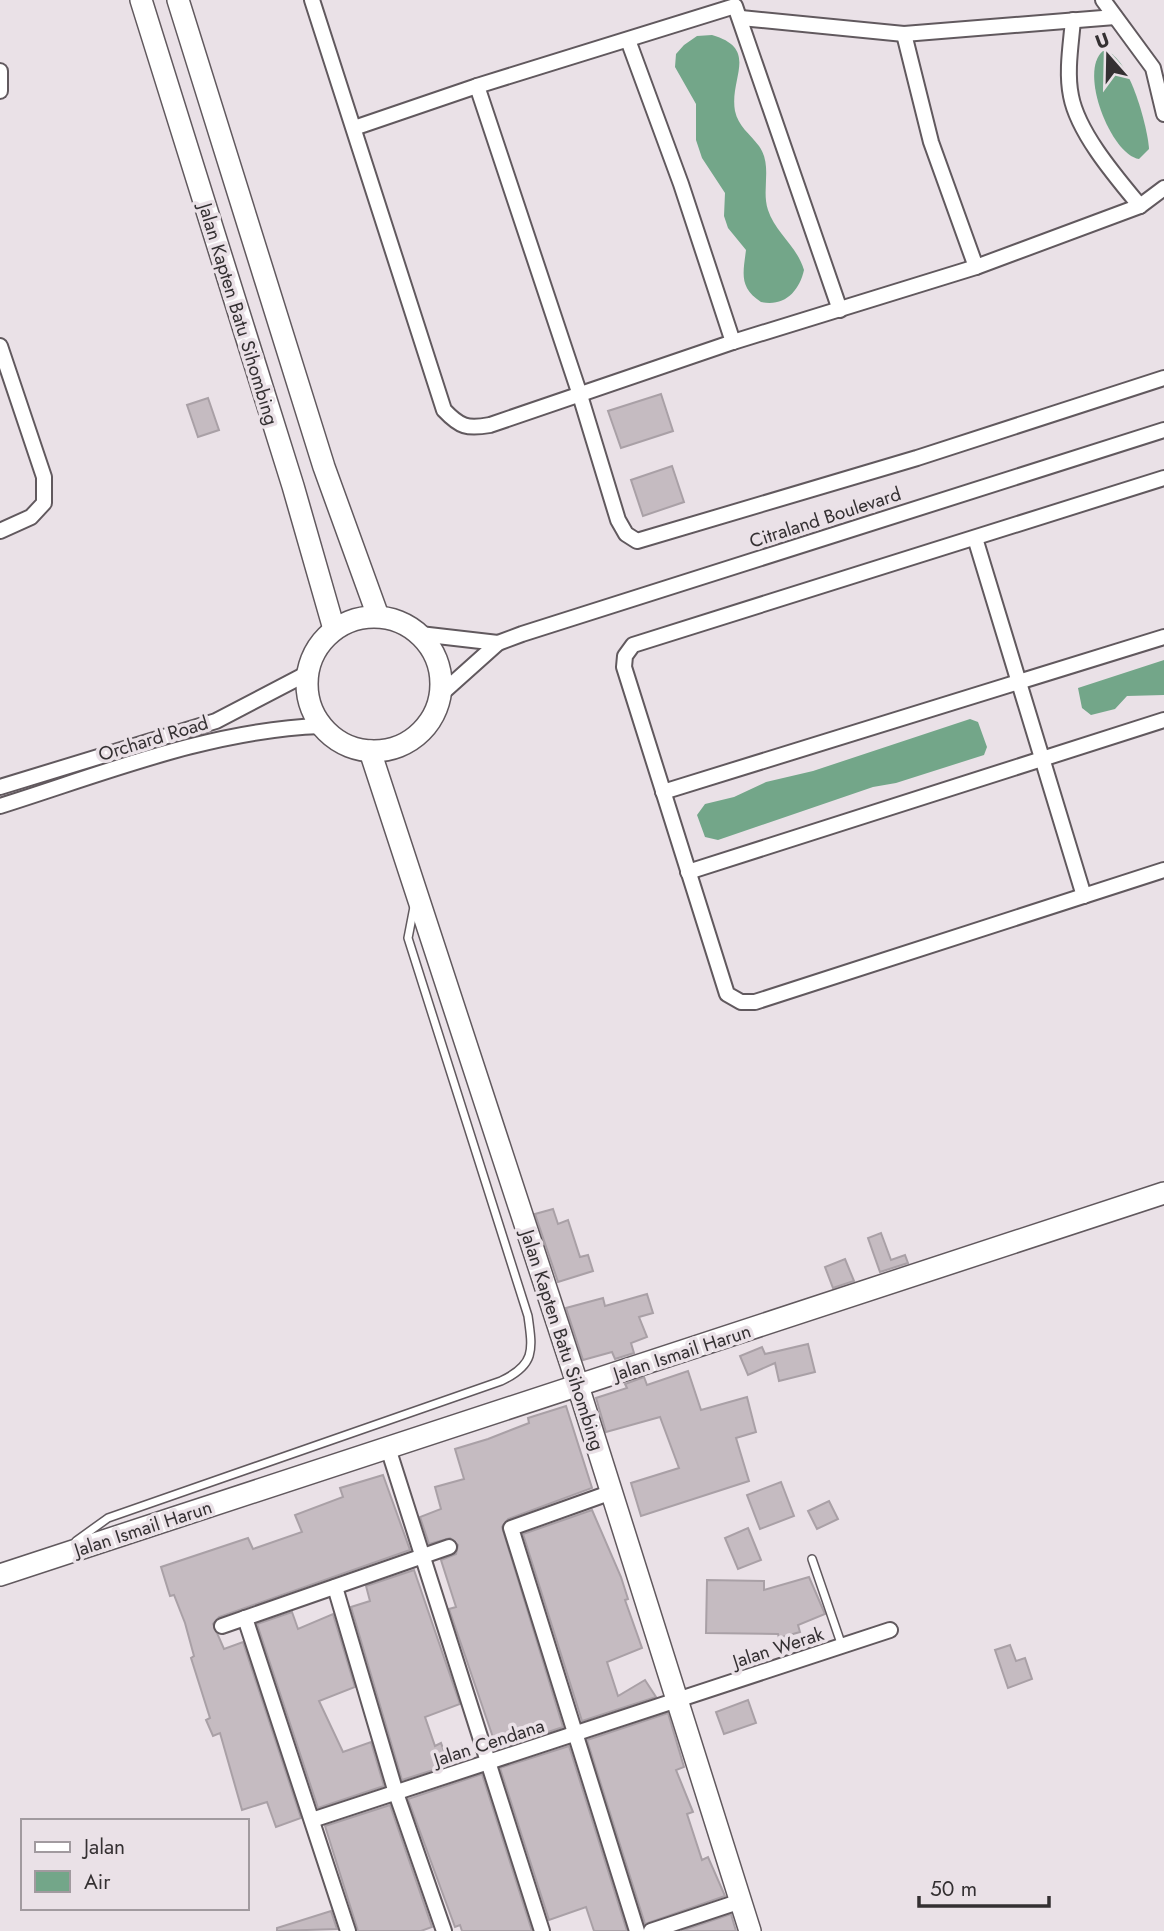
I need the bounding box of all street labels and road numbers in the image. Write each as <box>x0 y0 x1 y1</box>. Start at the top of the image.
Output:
street label: Jalan Kapten Batu Sihombing <box>191 197 285 428</box>
street label: Citraland Boulevard <box>746 480 904 555</box>
street label: Orchard Road <box>95 709 211 768</box>
street label: Jalan Kapten Batu Sihombing <box>513 1223 611 1454</box>
street label: Jalan Ismail Harun <box>607 1317 754 1388</box>
street label: Jalan Ismail Harun <box>68 1493 215 1564</box>
street label: Jalan Werak <box>726 1620 828 1676</box>
street label: Jalan Cendana <box>428 1712 548 1774</box>

